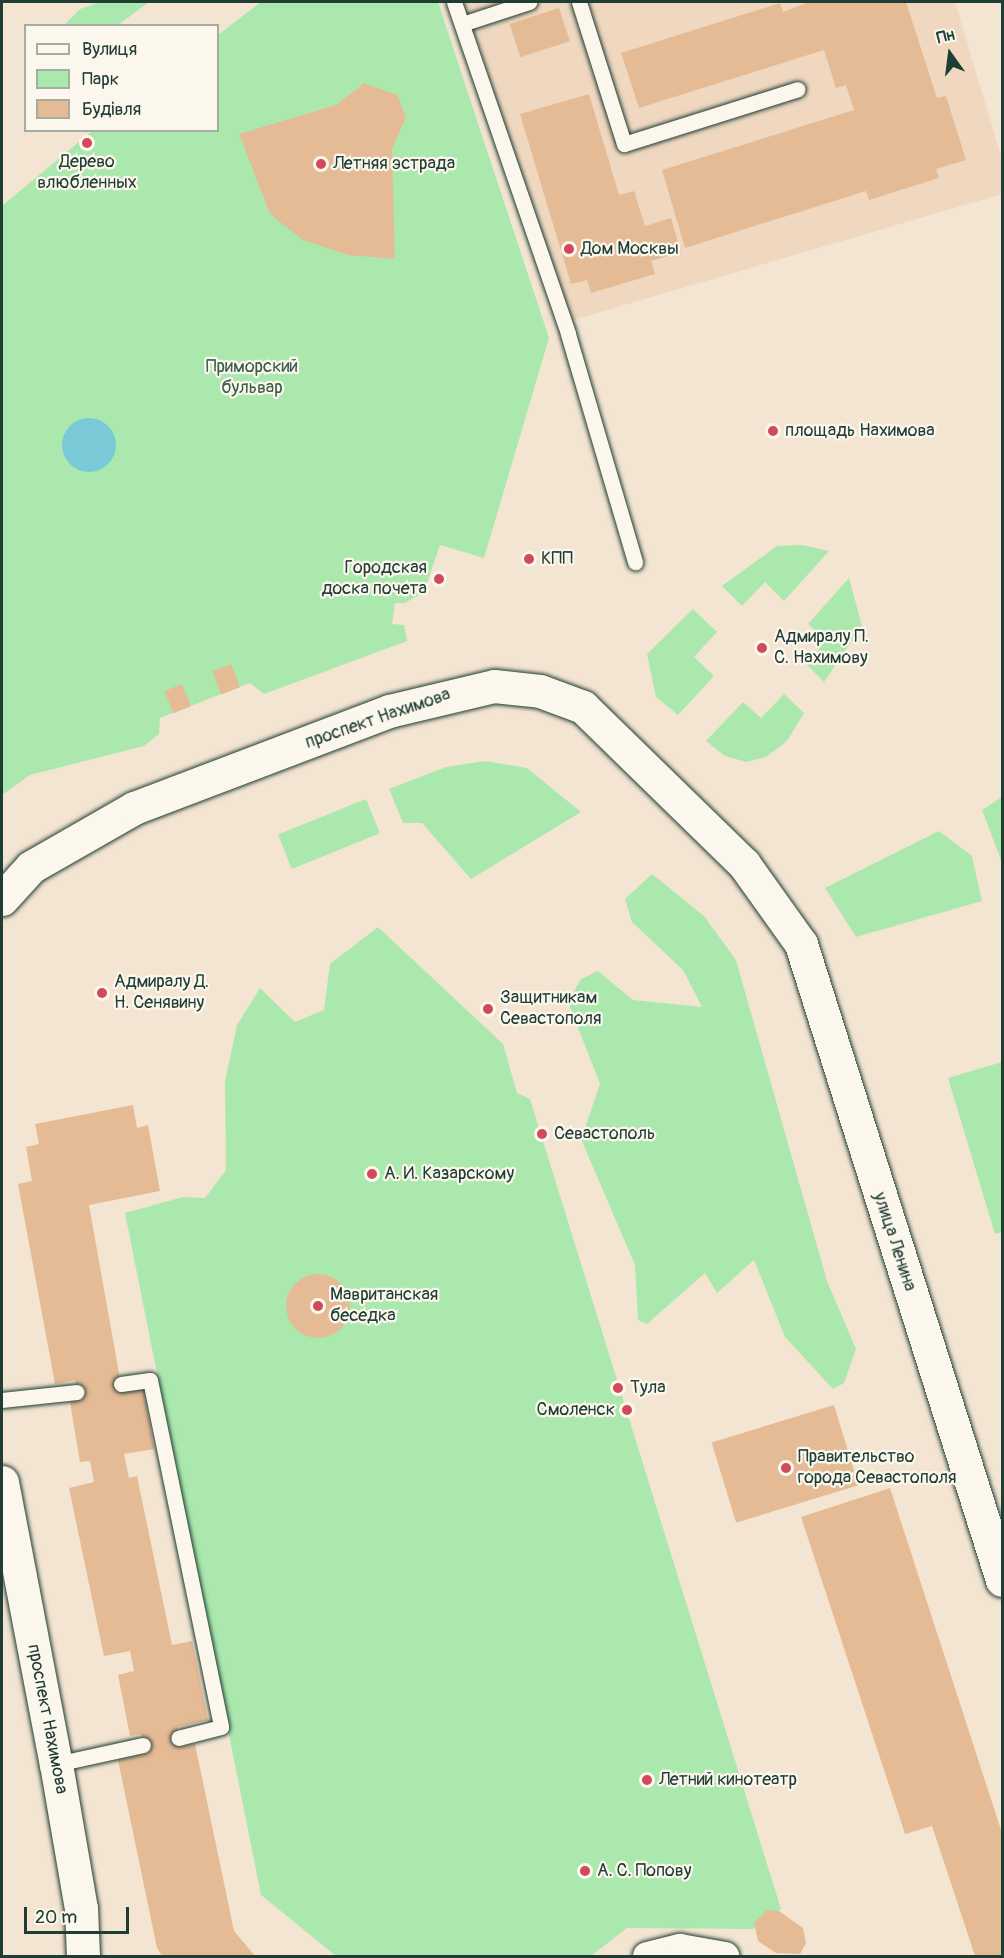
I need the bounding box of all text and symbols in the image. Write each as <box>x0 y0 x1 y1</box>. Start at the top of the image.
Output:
legend <box>24 24 219 132</box>
north arrow <box>920 24 980 84</box>
text: Пн <box>935 25 957 48</box>
text: Вулиця <box>82 38 137 61</box>
text: Парк <box>82 68 119 91</box>
text: Будівля <box>82 98 141 121</box>
marker: Дерево влюбленных <box>80 136 94 150</box>
place label: Дерево влюбленных <box>37 152 137 195</box>
place label: Летняя эстрада <box>333 153 455 175</box>
marker: Летняя эстрада <box>314 157 328 171</box>
place label: Дом Москвы <box>581 238 679 260</box>
marker: Дом Москвы <box>562 242 576 256</box>
park label: Приморский бульвар <box>206 357 298 400</box>
place label: площадь Нахимова <box>785 420 935 442</box>
marker: площадь Нахимова <box>766 424 780 438</box>
place label: КПП <box>541 548 573 570</box>
marker: КПП <box>522 552 536 566</box>
place label: Городская доска почета <box>322 558 427 600</box>
marker: Городская доска почета <box>432 572 446 586</box>
place label: Адмиралу П. С. Нахимову <box>774 627 869 670</box>
marker: Адмиралу П. С. Нахимову <box>755 641 769 655</box>
street label: проспект Нахимова <box>303 684 453 754</box>
place label: Адмиралу Д. Н. Сенявину <box>114 972 209 1014</box>
marker: Адмиралу Д. Н. Сенявину <box>95 986 109 1000</box>
place label: Защитникам Севастополя <box>500 988 601 1030</box>
marker: Защитникам Севастополя <box>481 1002 495 1016</box>
place label: Севастополь <box>554 1123 655 1145</box>
marker: Севастополь <box>535 1127 549 1141</box>
place label: А. И. Казарскому <box>384 1163 514 1185</box>
marker: А. И. Казарскому <box>365 1167 379 1181</box>
street label: улица Ленина <box>868 1190 920 1294</box>
place label: Мавританская беседка <box>330 1285 438 1328</box>
marker: Мавританская беседка <box>311 1299 325 1313</box>
place label: Тула <box>630 1377 666 1399</box>
marker: Тула <box>611 1381 625 1395</box>
place label: Смоленск <box>537 1399 615 1421</box>
marker: Смоленск <box>620 1403 634 1417</box>
place label: Правительство города Севастополя <box>798 1447 956 1490</box>
marker: Правительство города Севастополя <box>779 1461 793 1475</box>
street label: проспект Нахимова <box>22 1642 72 1796</box>
place label: Летний кинотеатр <box>659 1769 797 1791</box>
marker: Летний кинотеатр <box>640 1773 654 1787</box>
place label: А. С. Попову <box>597 1860 691 1882</box>
marker: А. С. Попову <box>578 1864 592 1878</box>
scale bar <box>27 1895 132 1933</box>
text: 20 m <box>35 1906 77 1929</box>

